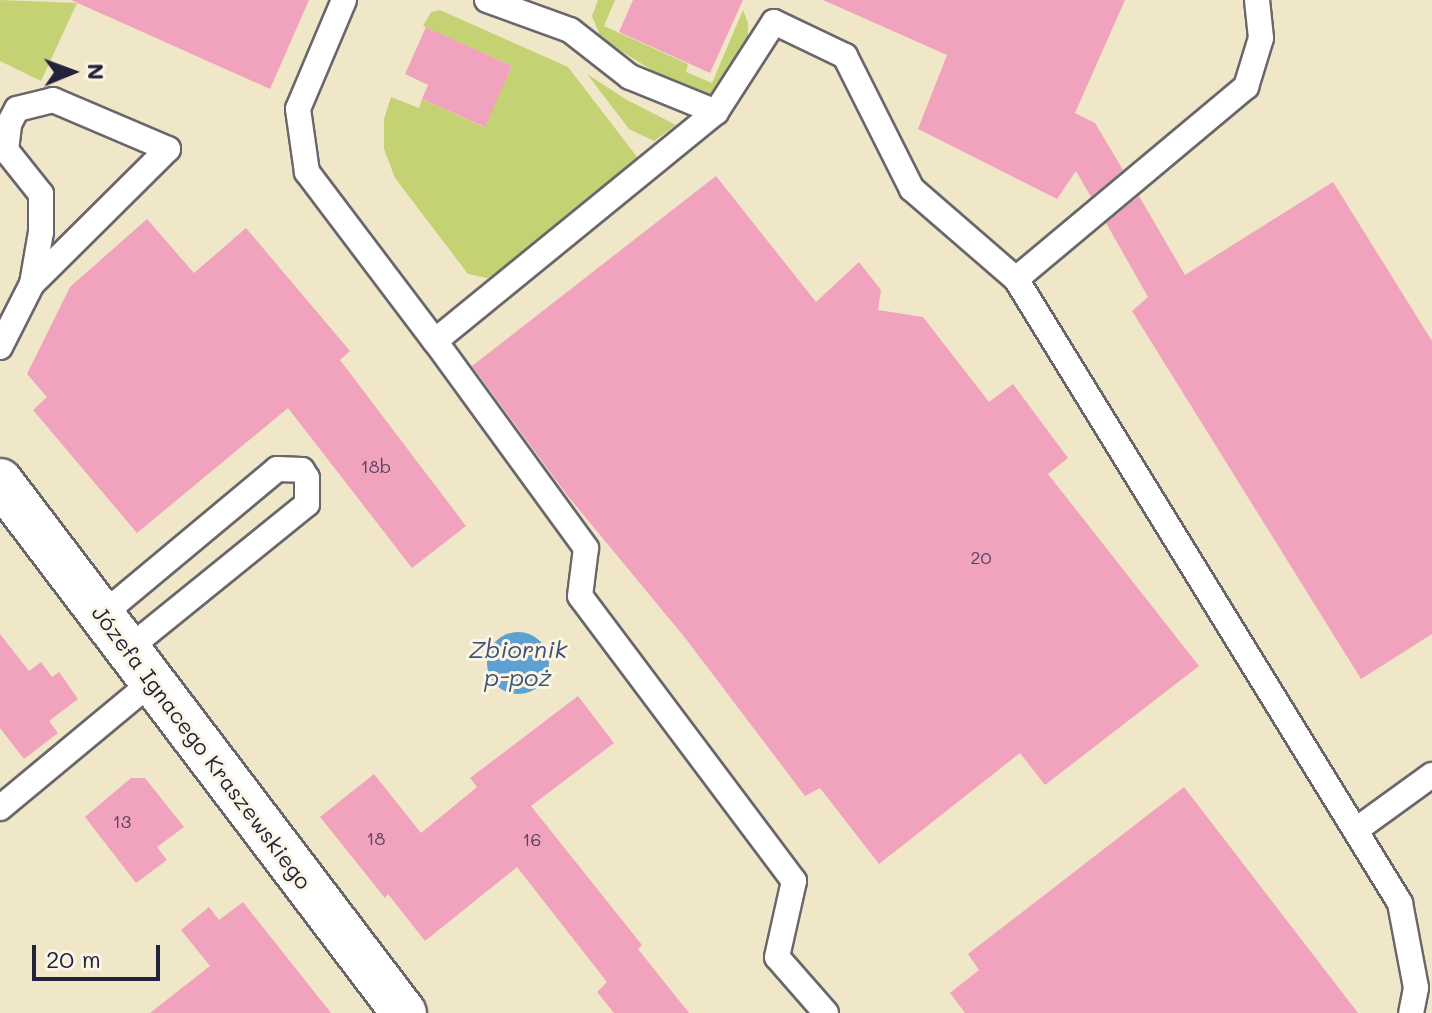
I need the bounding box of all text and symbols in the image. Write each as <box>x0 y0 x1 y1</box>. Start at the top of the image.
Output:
north arrow <box>32 32 112 112</box>
text: N <box>82 63 111 80</box>
house number: 18b <box>361 455 391 477</box>
house number: 20 <box>970 546 992 568</box>
street label: Józefa Ignacego Kraszewskiego <box>87 600 317 894</box>
water label: Zbiornik p-poż <box>469 635 567 691</box>
house number: 13 <box>113 810 131 832</box>
house number: 18 <box>367 827 385 849</box>
house number: 16 <box>523 828 541 850</box>
scale bar <box>36 929 164 979</box>
text: 20 m <box>46 943 101 974</box>

